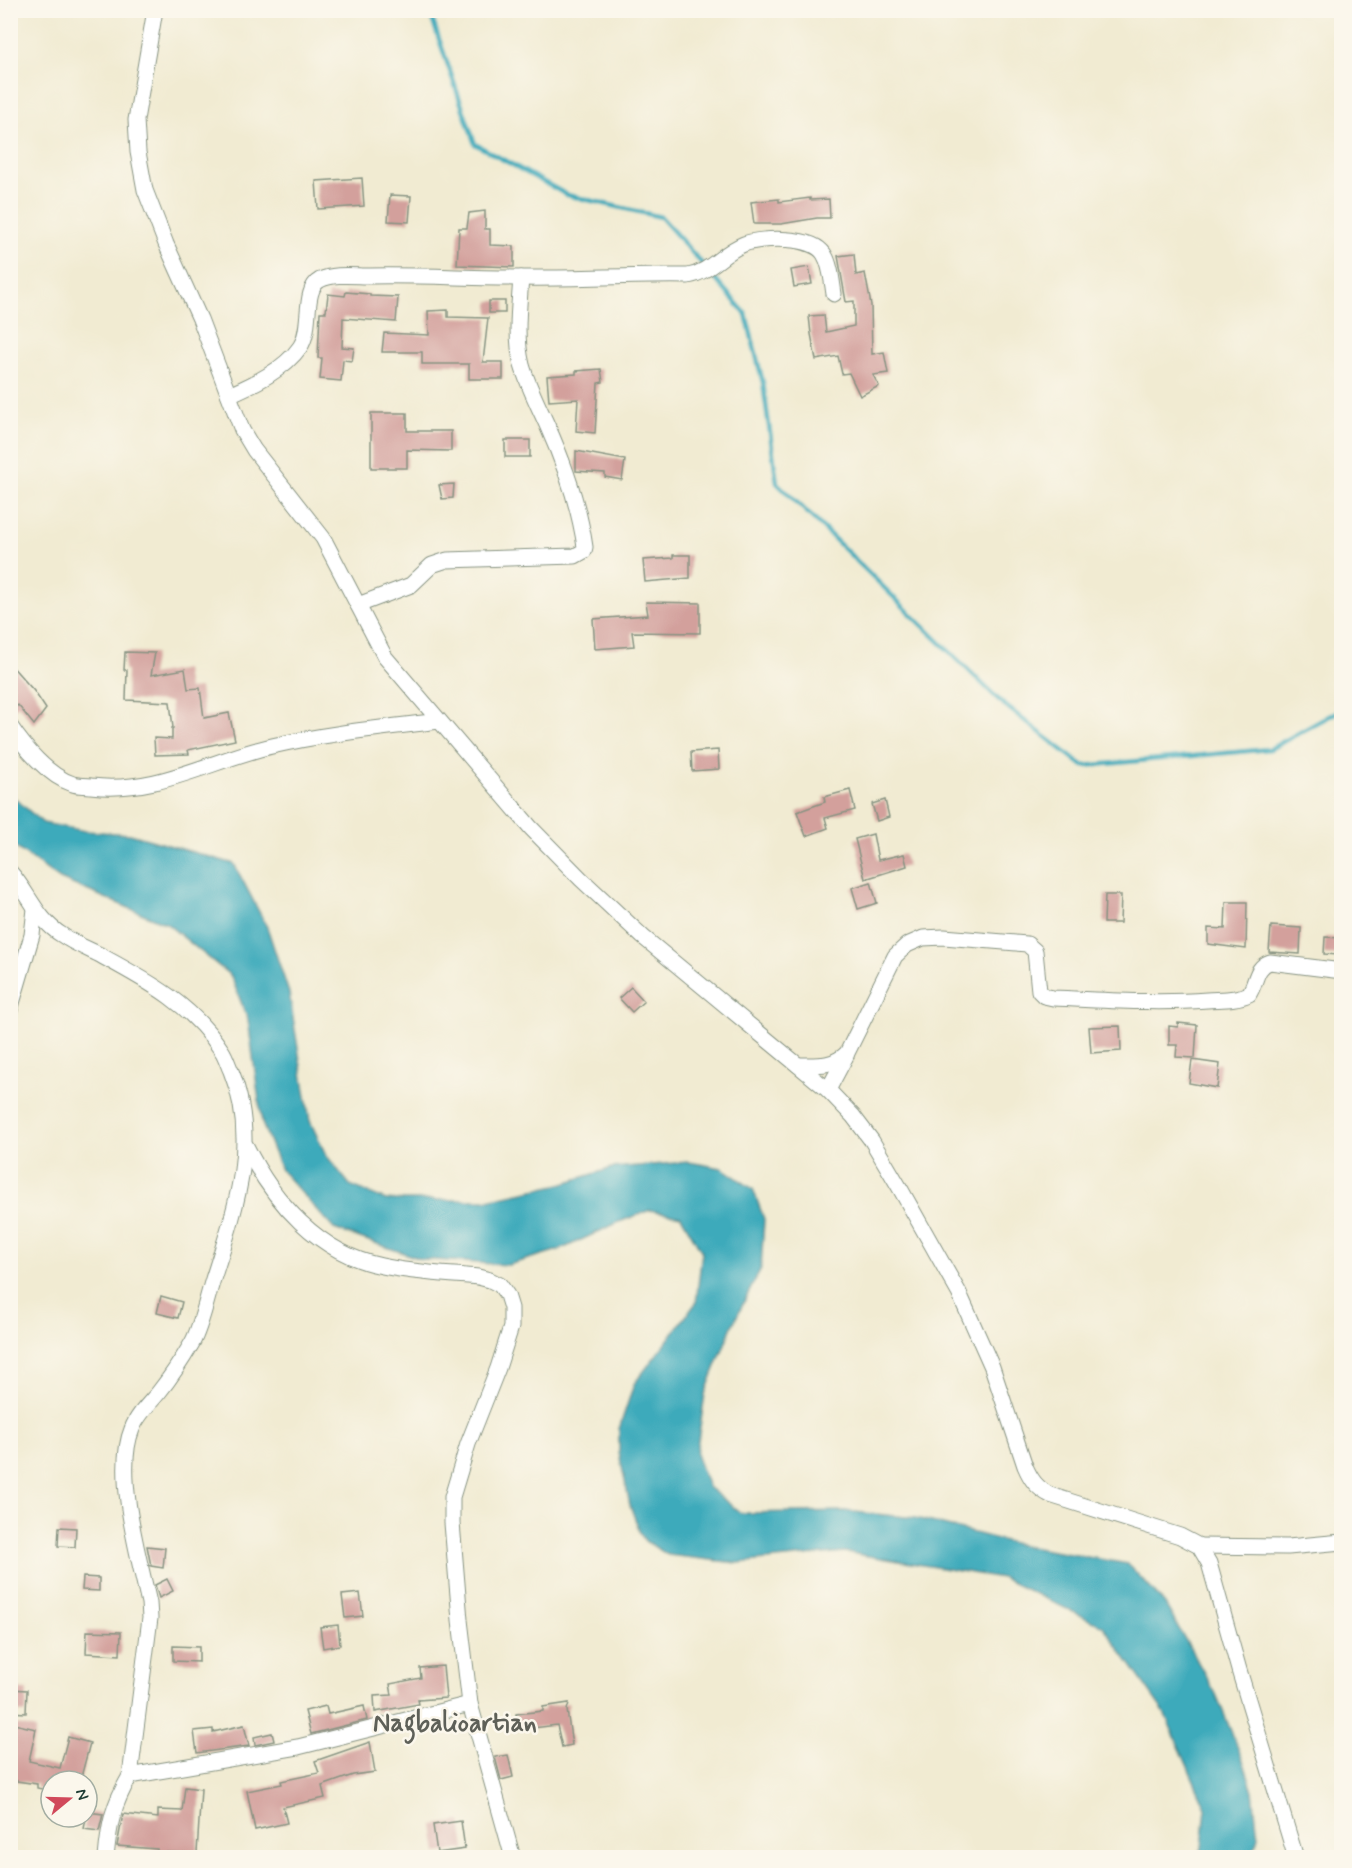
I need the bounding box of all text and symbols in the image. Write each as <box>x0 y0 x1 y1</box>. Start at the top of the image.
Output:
district label: Nagbalioartian <box>373 1707 537 1744</box>
north arrow <box>39 1769 99 1829</box>
text: N <box>70 1786 93 1803</box>

